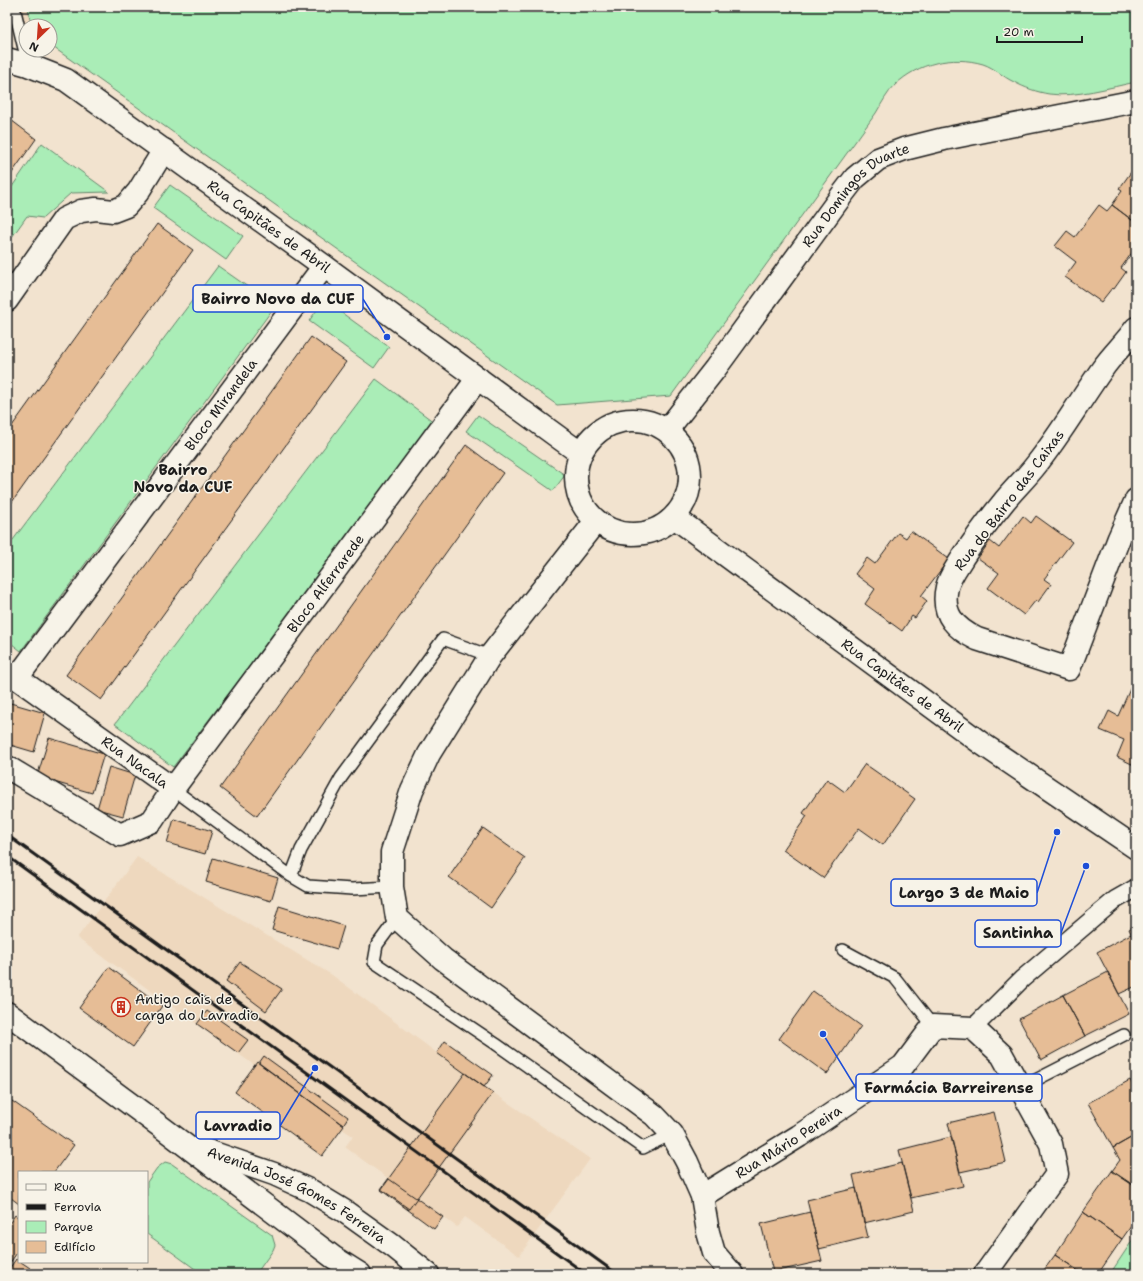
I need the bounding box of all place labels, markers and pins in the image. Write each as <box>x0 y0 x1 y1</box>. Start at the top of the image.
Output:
callout: Bairro Novo da CUF <box>193 285 363 312</box>
callout: Largo 3 de Maio <box>891 879 1037 906</box>
callout: Santinha <box>975 920 1061 947</box>
place label: Antigo cais de carga do Lavradio <box>135 990 259 1024</box>
building icon: Antigo cais de carga do Lavradio <box>110 996 132 1018</box>
callout: Farmácia Barreirense <box>856 1074 1042 1101</box>
callout: Lavradio <box>196 1112 280 1139</box>

